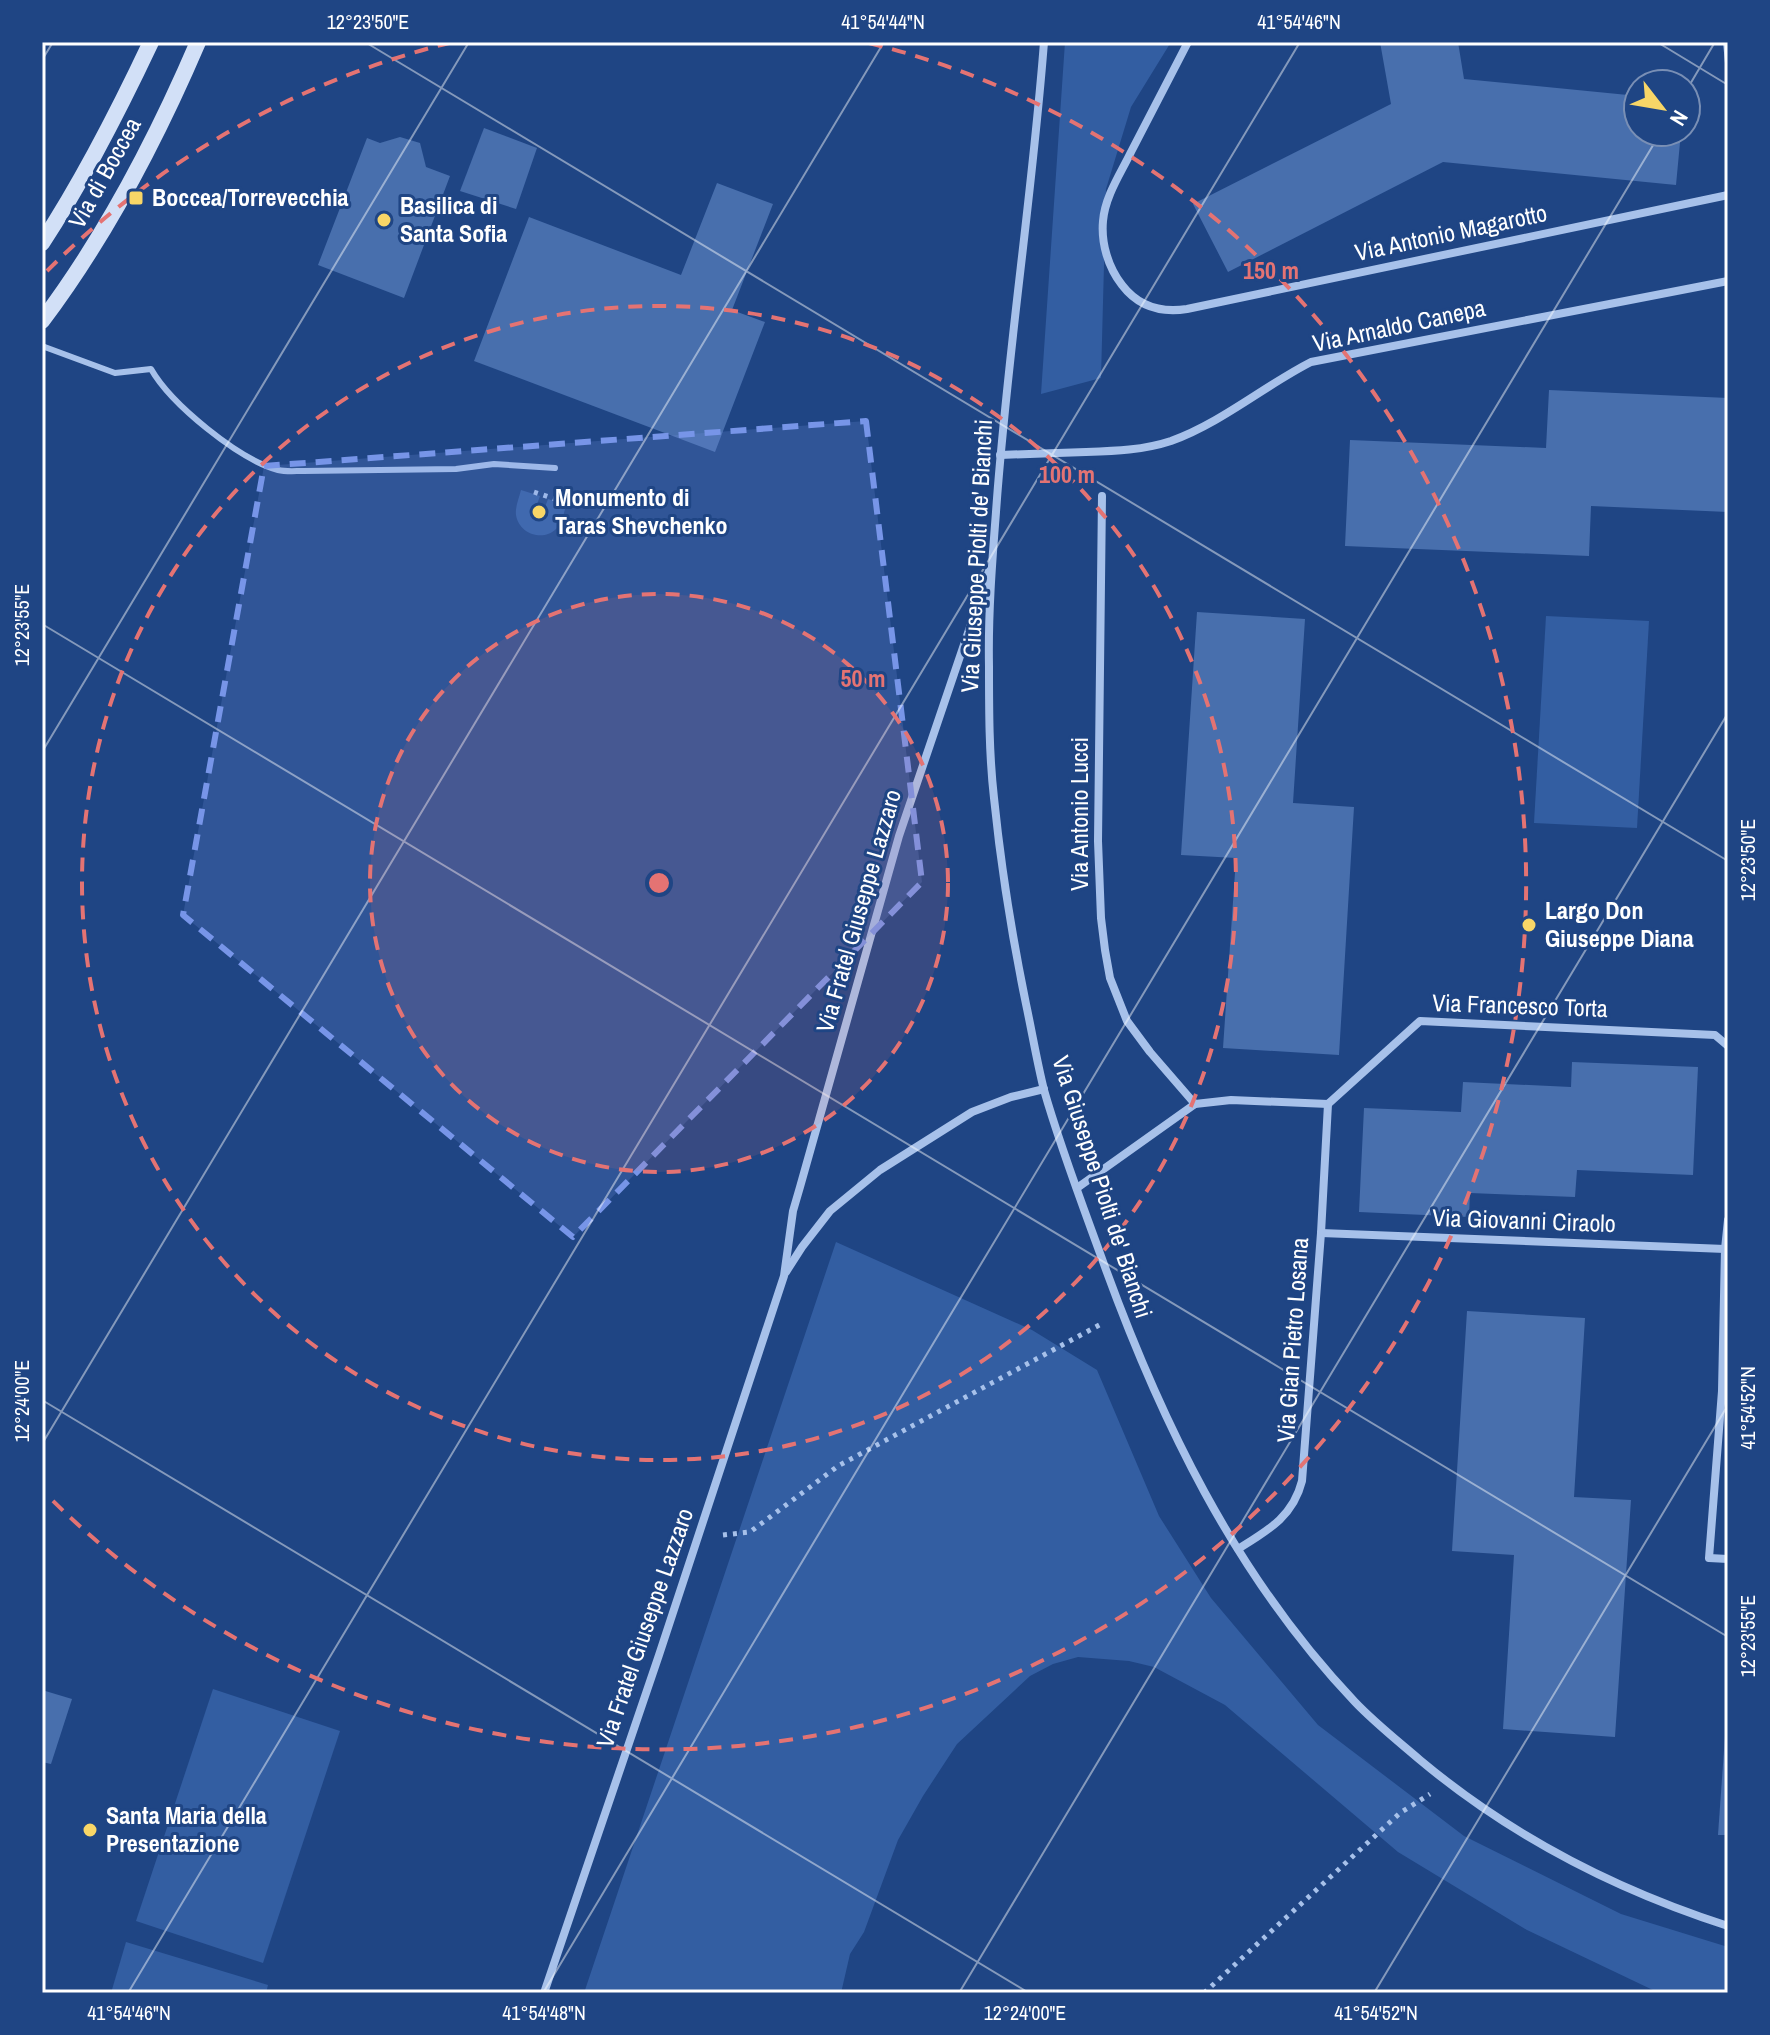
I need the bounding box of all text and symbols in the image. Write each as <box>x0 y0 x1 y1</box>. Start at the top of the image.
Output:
text: 12°23'50"E <box>327 8 409 35</box>
text: 41°54'44"N <box>841 8 925 35</box>
text: 41°54'46"N <box>1257 8 1341 35</box>
north arrow <box>1622 68 1702 148</box>
text: N <box>1663 105 1695 132</box>
street label: Via di Boccea <box>61 111 148 234</box>
place label: Boccea/Torrevecchia <box>152 181 349 213</box>
marker: Boccea/Torrevecchia <box>127 189 145 207</box>
place label: Basilica di Santa Sofia <box>400 189 507 249</box>
street label: Via Antonio Magarotto <box>1352 196 1550 268</box>
marker: Basilica di Santa Sofia <box>375 211 393 229</box>
text: 150 m <box>1243 254 1299 286</box>
street label: Via Arnaldo Canepa <box>1309 291 1488 359</box>
street label: Via Giuseppe Piolti de' Bianchi <box>953 418 999 693</box>
text: 100 m <box>1039 458 1095 490</box>
place label: Monumento di Taras Shevchenko <box>555 481 728 541</box>
marker: Monumento di Taras Shevchenko <box>530 503 548 521</box>
text: 12°23'55"E <box>8 584 35 666</box>
text: 50 m <box>841 662 885 694</box>
street label: Via Antonio Lucci <box>1063 737 1095 891</box>
street label: Via Fratel Giuseppe Lazzaro <box>808 786 908 1036</box>
text: 12°23'50"E <box>1734 819 1761 901</box>
centre of rings <box>645 869 673 897</box>
place label: Largo Don Giuseppe Diana <box>1545 894 1694 954</box>
marker: Largo Don Giuseppe Diana <box>1520 916 1538 934</box>
street label: Via Francesco Torta <box>1432 986 1608 1024</box>
street label: Via Giuseppe Piolti de' Bianchi <box>1045 1052 1160 1322</box>
street label: Via Giovanni Ciraolo <box>1432 1201 1616 1239</box>
street label: Via Gian Pietro Losana <box>1269 1236 1315 1443</box>
text: 12°24'00"E <box>8 1360 35 1442</box>
text: 41°54'52"N <box>1734 1366 1761 1450</box>
street label: Via Fratel Giuseppe Lazzaro <box>588 1504 700 1752</box>
text: 12°23'55"E <box>1734 1595 1761 1677</box>
place label: Santa Maria della Presentazione <box>106 1799 267 1859</box>
marker: Santa Maria della Presentazione <box>81 1821 99 1839</box>
text: 41°54'46"N <box>87 1999 171 2026</box>
text: 41°54'48"N <box>502 1999 586 2026</box>
text: 12°24'00"E <box>984 1999 1066 2026</box>
text: 41°54'52"N <box>1334 1999 1418 2026</box>

